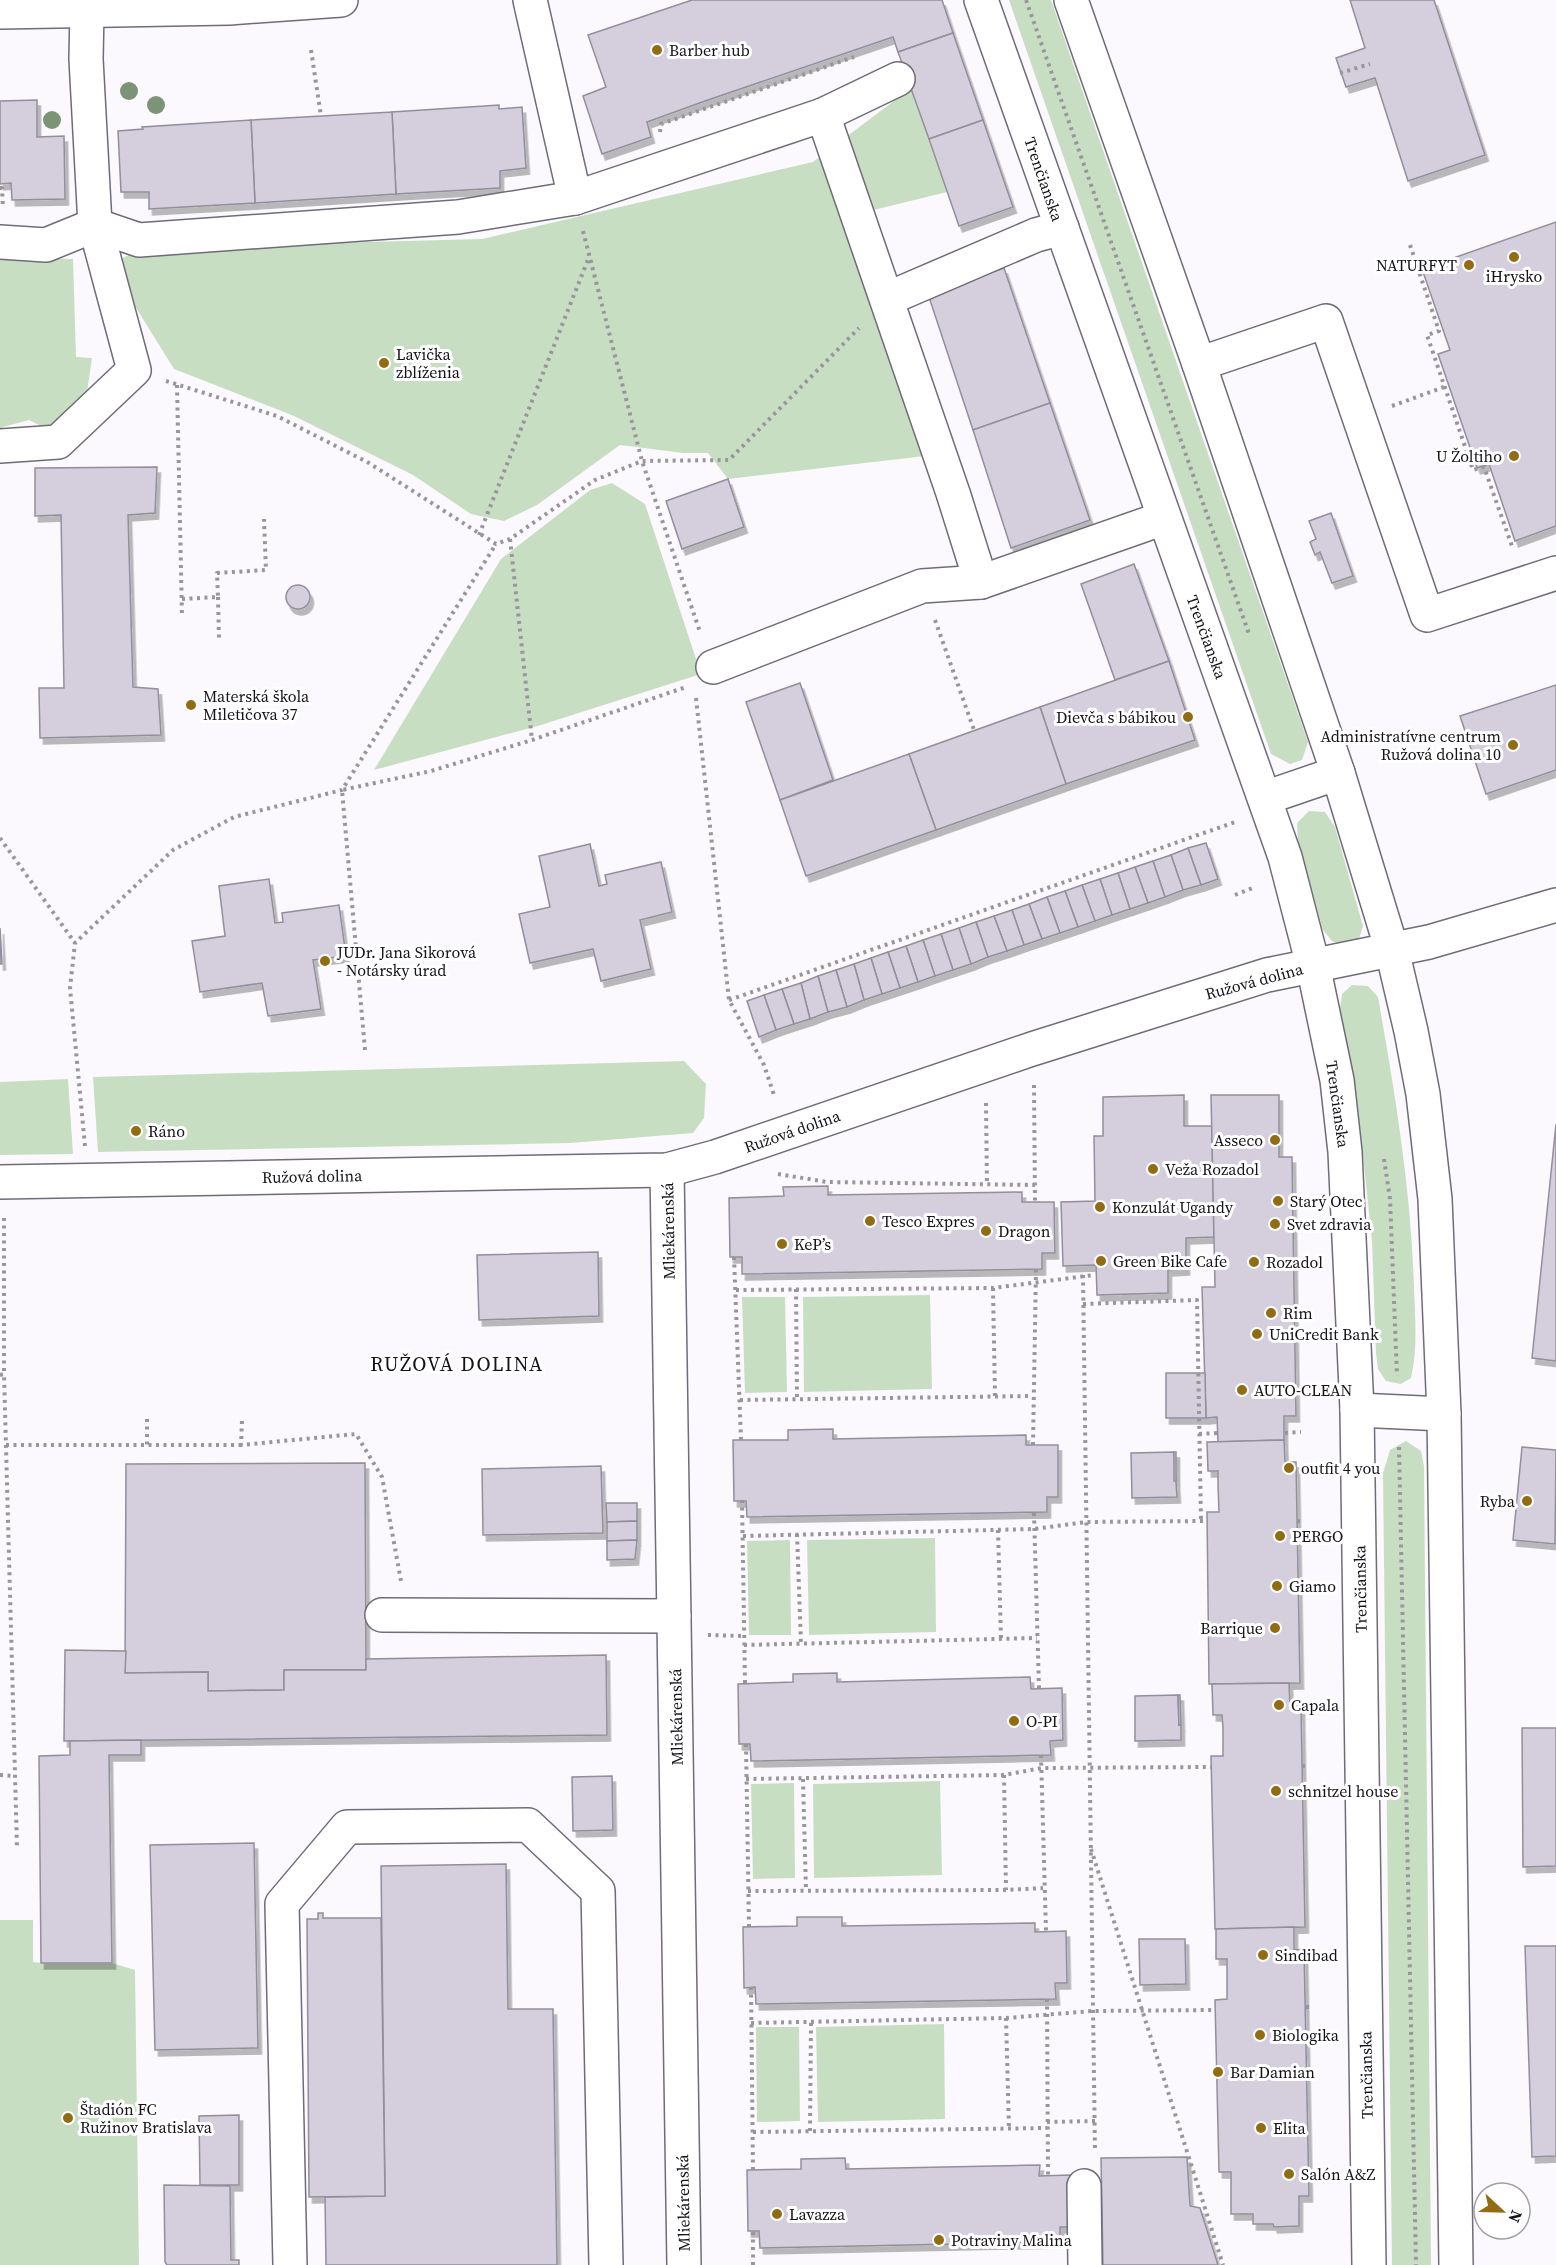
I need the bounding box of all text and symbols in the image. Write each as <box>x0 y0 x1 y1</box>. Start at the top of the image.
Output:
place label: Barber hub <box>669 39 750 61</box>
marker: Barber hub <box>650 43 664 57</box>
street label: Trenčianska <box>1019 134 1069 225</box>
marker: iHrysko <box>1507 250 1521 264</box>
place label: NATURFYT <box>1376 254 1457 276</box>
marker: NATURFYT <box>1462 258 1476 272</box>
place label: iHrysko <box>1486 265 1542 287</box>
place label: Lavička zblíženia <box>396 343 461 383</box>
marker: Lavička zblíženia <box>377 356 391 370</box>
place label: U Žoltiho <box>1436 445 1502 467</box>
marker: U Žoltiho <box>1507 449 1521 463</box>
street label: Trenčianska <box>1182 592 1233 683</box>
place label: Materská škola Miletičova 37 <box>203 685 310 725</box>
marker: Materská škola Miletičova 37 <box>184 698 198 712</box>
place label: Dievča s bábikou <box>1056 706 1176 728</box>
marker: Dievča s bábikou <box>1181 710 1195 724</box>
place label: Administratívne centrum Ružová dolina 10 <box>1320 725 1501 765</box>
marker: Administratívne centrum Ružová dolina 10 <box>1506 738 1520 752</box>
place label: JUDr. Jana Sikorová - Notársky úrad <box>336 941 477 981</box>
marker: JUDr. Jana Sikorová - Notársky úrad <box>318 954 332 968</box>
street label: Ružová dolina <box>1203 957 1306 1005</box>
street label: Trenčianska <box>1321 1059 1355 1150</box>
street label: Ružová dolina <box>741 1104 844 1158</box>
place label: Ráno <box>148 1120 185 1142</box>
marker: Ráno <box>129 1124 143 1138</box>
place label: Asseco <box>1214 1129 1263 1151</box>
marker: Asseco <box>1268 1133 1282 1147</box>
place label: Veža Rozadol <box>1165 1158 1259 1180</box>
marker: Veža Rozadol <box>1146 1162 1160 1176</box>
street label: Ružová dolina <box>262 1164 363 1188</box>
street label: Mliekárenská <box>656 1182 680 1280</box>
place label: Starý Otec <box>1290 1190 1363 1212</box>
marker: Starý Otec <box>1271 1194 1285 1208</box>
place label: Konzulát Ugandy <box>1112 1196 1234 1218</box>
marker: Konzulát Ugandy <box>1093 1200 1107 1214</box>
place label: Tesco Expres <box>882 1210 975 1232</box>
place label: Svet zdravia <box>1287 1213 1372 1235</box>
marker: Tesco Expres <box>863 1214 877 1228</box>
marker: Svet zdravia <box>1268 1217 1282 1231</box>
place label: Dragon <box>998 1220 1051 1242</box>
marker: Dragon <box>979 1224 993 1238</box>
place label: KeP’s <box>794 1233 831 1255</box>
marker: KeP’s <box>775 1237 789 1251</box>
place label: Green Bike Cafe <box>1113 1250 1227 1272</box>
place label: Rozadol <box>1266 1251 1323 1273</box>
marker: Green Bike Cafe <box>1094 1254 1108 1268</box>
marker: Rozadol <box>1247 1255 1261 1269</box>
place label: Rim <box>1283 1302 1313 1324</box>
marker: Rim <box>1264 1306 1278 1320</box>
place label: UniCredit Bank <box>1269 1323 1379 1345</box>
marker: UniCredit Bank <box>1250 1327 1264 1341</box>
district label: RUŽOVÁ DOLINA <box>370 1350 544 1378</box>
place label: AUTO-CLEAN <box>1254 1379 1353 1401</box>
marker: AUTO-CLEAN <box>1235 1383 1249 1397</box>
place label: outfit 4 you <box>1301 1457 1380 1479</box>
marker: outfit 4 you <box>1282 1461 1296 1475</box>
place label: Ryba <box>1480 1490 1516 1512</box>
marker: Ryba <box>1520 1494 1534 1508</box>
place label: PERGO <box>1292 1525 1343 1547</box>
marker: PERGO <box>1273 1529 1287 1543</box>
street label: Trenčianska <box>1348 1544 1372 1633</box>
place label: Giamo <box>1289 1575 1336 1597</box>
marker: Giamo <box>1270 1579 1284 1593</box>
place label: Barrique <box>1200 1617 1263 1639</box>
marker: Barrique <box>1268 1621 1282 1635</box>
street label: Mliekárenská <box>664 1668 688 1766</box>
place label: Capala <box>1291 1694 1340 1716</box>
marker: Capala <box>1272 1698 1286 1712</box>
place label: O-PI <box>1026 1710 1058 1732</box>
marker: O-PI <box>1007 1714 1021 1728</box>
place label: schnitzel house <box>1288 1780 1398 1802</box>
marker: schnitzel house <box>1269 1784 1283 1798</box>
place label: Sindibad <box>1275 1944 1338 1966</box>
marker: Sindibad <box>1256 1948 1270 1962</box>
place label: Biologika <box>1272 2024 1340 2046</box>
marker: Biologika <box>1253 2028 1267 2042</box>
street label: Trenčianska <box>1354 2030 1378 2119</box>
place label: Bar Damian <box>1230 2061 1315 2083</box>
marker: Bar Damian <box>1211 2065 1225 2079</box>
place label: Štadión FC Ružinov Bratislava <box>80 2098 213 2138</box>
marker: Štadión FC Ružinov Bratislava <box>61 2111 75 2125</box>
place label: Elita <box>1273 2117 1306 2139</box>
marker: Elita <box>1254 2121 1268 2135</box>
street label: Mliekárenská <box>671 2154 695 2252</box>
place label: Salón A&Z <box>1301 2163 1375 2185</box>
marker: Salón A&Z <box>1282 2167 1296 2181</box>
north arrow <box>1472 2181 1532 2241</box>
place label: Lavazza <box>789 2203 846 2225</box>
marker: Lavazza <box>770 2207 784 2221</box>
text: N <box>1503 2207 1528 2226</box>
place label: Potraviny Malina <box>951 2229 1073 2251</box>
marker: Potraviny Malina <box>932 2233 946 2247</box>

